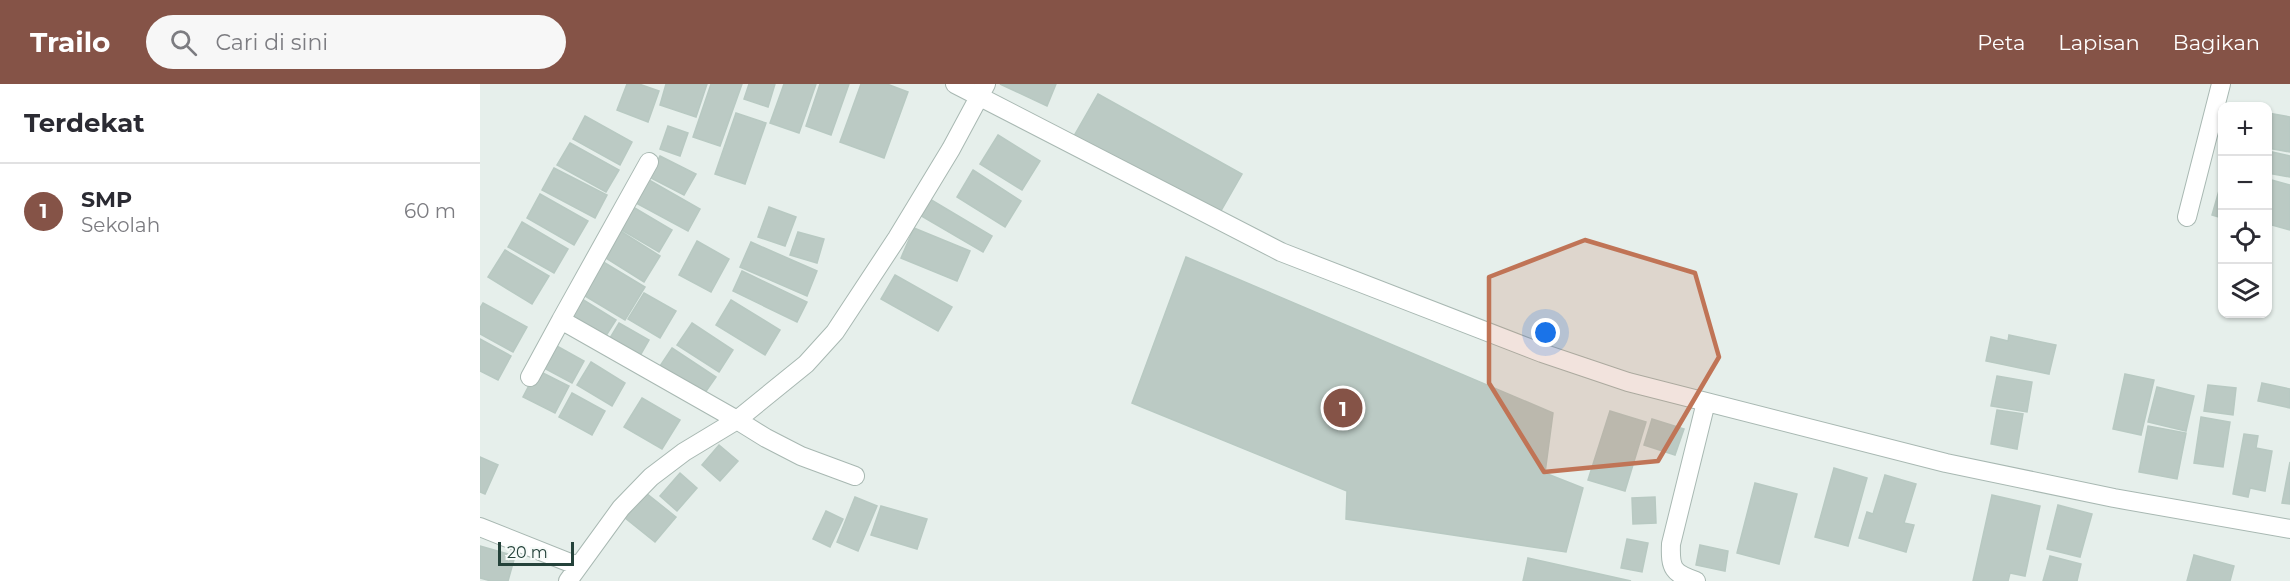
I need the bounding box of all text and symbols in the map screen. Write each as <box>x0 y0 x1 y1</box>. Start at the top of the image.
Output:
search box <box>146 15 566 69</box>
text: Trailo <box>30 25 110 59</box>
icon: search <box>167 26 200 59</box>
text: Cari di sini <box>215 29 328 56</box>
text: Peta <box>1977 30 2025 55</box>
text: Lapisan <box>2058 30 2140 55</box>
text: Bagikan <box>2173 30 2260 55</box>
map controls <box>2218 102 2272 318</box>
button: + <box>2218 102 2272 156</box>
text: Terdekat <box>24 107 145 139</box>
button: − <box>2218 156 2272 210</box>
text: SMP <box>81 186 132 213</box>
text: 1 <box>40 199 47 223</box>
text: 60 m <box>404 199 456 223</box>
button: locate <box>2218 210 2272 264</box>
text: Sekolah <box>81 213 160 237</box>
button: layers <box>2218 264 2272 318</box>
your location <box>1531 318 1560 347</box>
pin: 1 <box>1324 386 1362 430</box>
scale bar <box>498 539 574 566</box>
text: 20 m <box>507 543 548 562</box>

